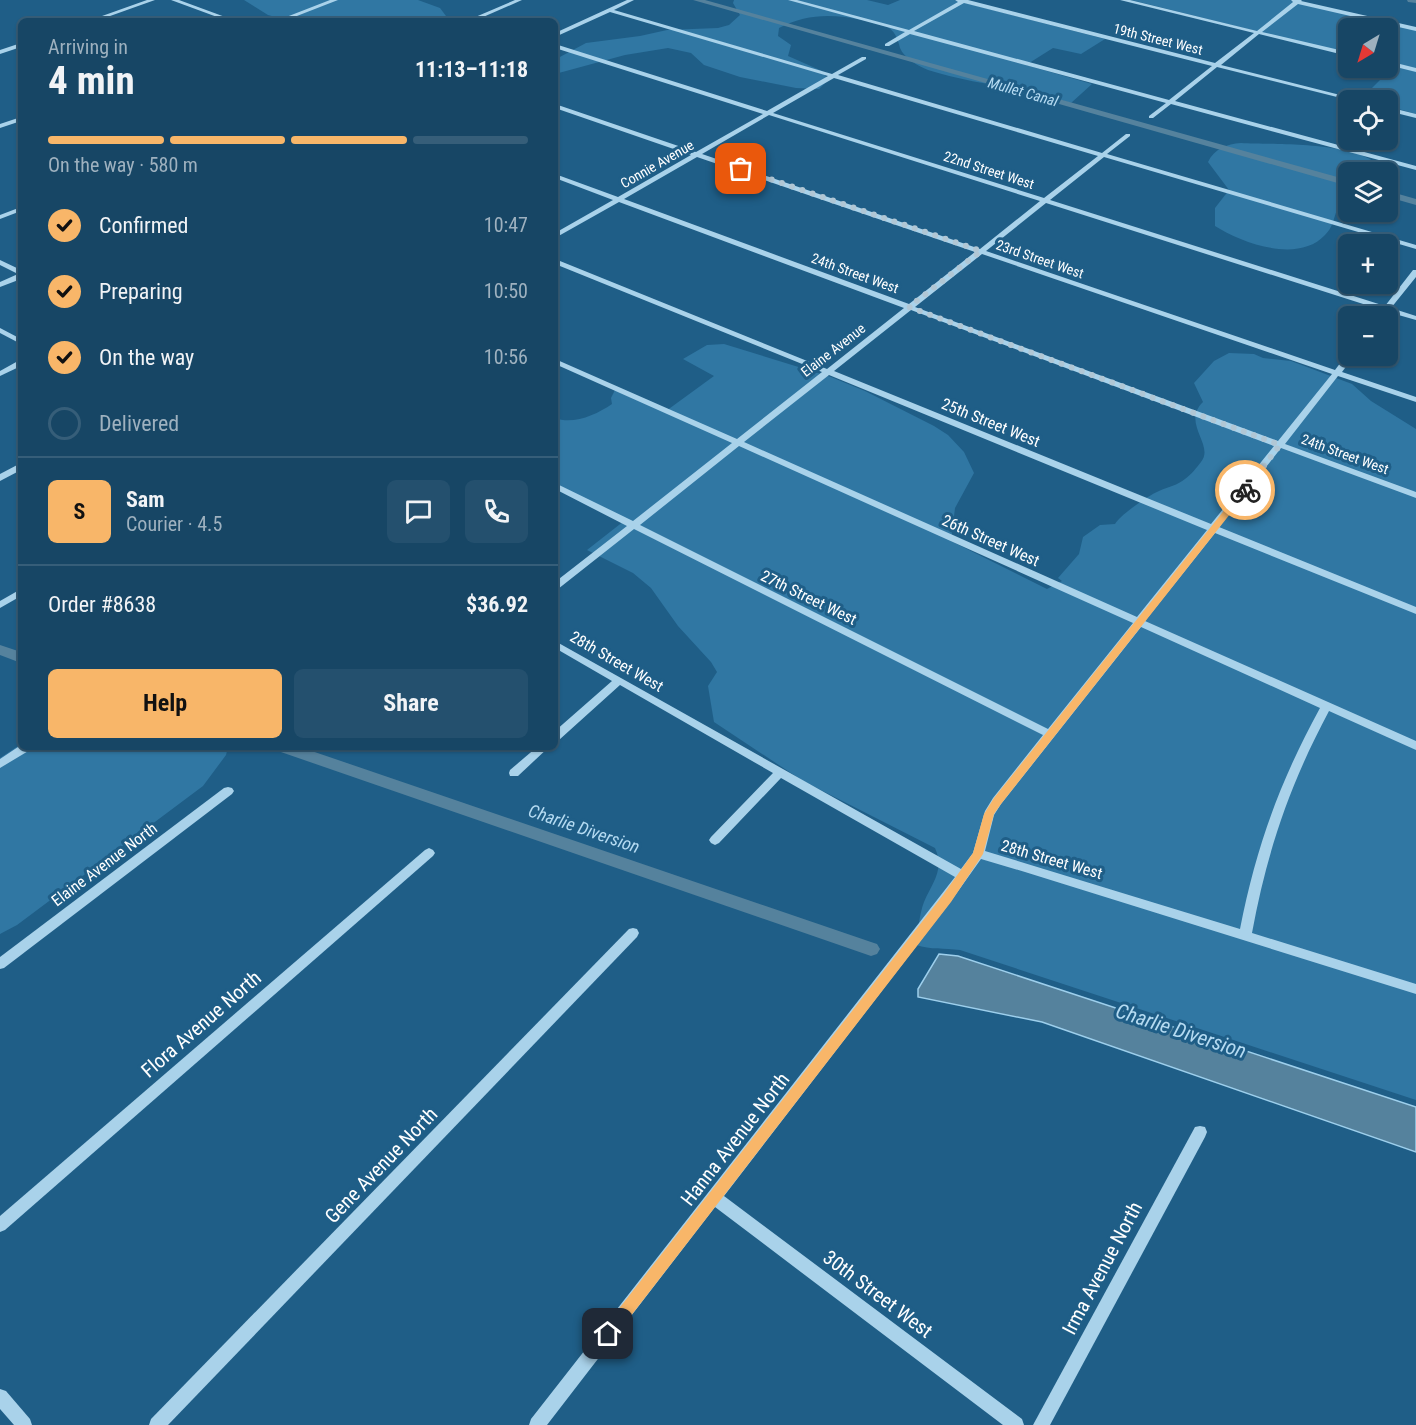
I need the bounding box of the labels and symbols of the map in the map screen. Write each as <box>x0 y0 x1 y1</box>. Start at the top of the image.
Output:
north arrow <box>1338 18 1398 78</box>
street label: 19th Street West <box>1112 20 1204 58</box>
water label: Mullet Canal <box>986 73 1061 111</box>
street label: Connie Avenue <box>618 136 697 191</box>
pin <box>715 143 766 194</box>
street label: 22nd Street West <box>942 148 1036 192</box>
street label: 23rd Street West <box>994 237 1086 281</box>
street label: 24th Street West <box>809 250 901 296</box>
street label: Elaine Avenue <box>798 320 869 380</box>
street label: 25th Street West <box>939 394 1043 451</box>
street label: 24th Street West <box>1299 431 1391 477</box>
courier <box>1215 460 1275 520</box>
street label: 26th Street West <box>939 511 1043 571</box>
street label: 27th Street West <box>758 566 860 629</box>
street label: 28th Street West <box>567 627 667 696</box>
water label: Charlie Diversion <box>526 800 643 857</box>
street label: Elaine Avenue North <box>48 819 161 910</box>
street label: 28th Street West <box>999 836 1105 883</box>
street label: Flora Avenue North <box>136 965 266 1083</box>
water label: Charlie Diversion <box>1113 999 1249 1063</box>
street label: Hanna Avenue North <box>676 1068 794 1210</box>
street label: Gene Avenue North <box>320 1102 442 1228</box>
street label: Irma Avenue North <box>1057 1197 1147 1339</box>
street label: 30th Street West <box>819 1245 937 1343</box>
pin <box>582 1308 633 1359</box>

